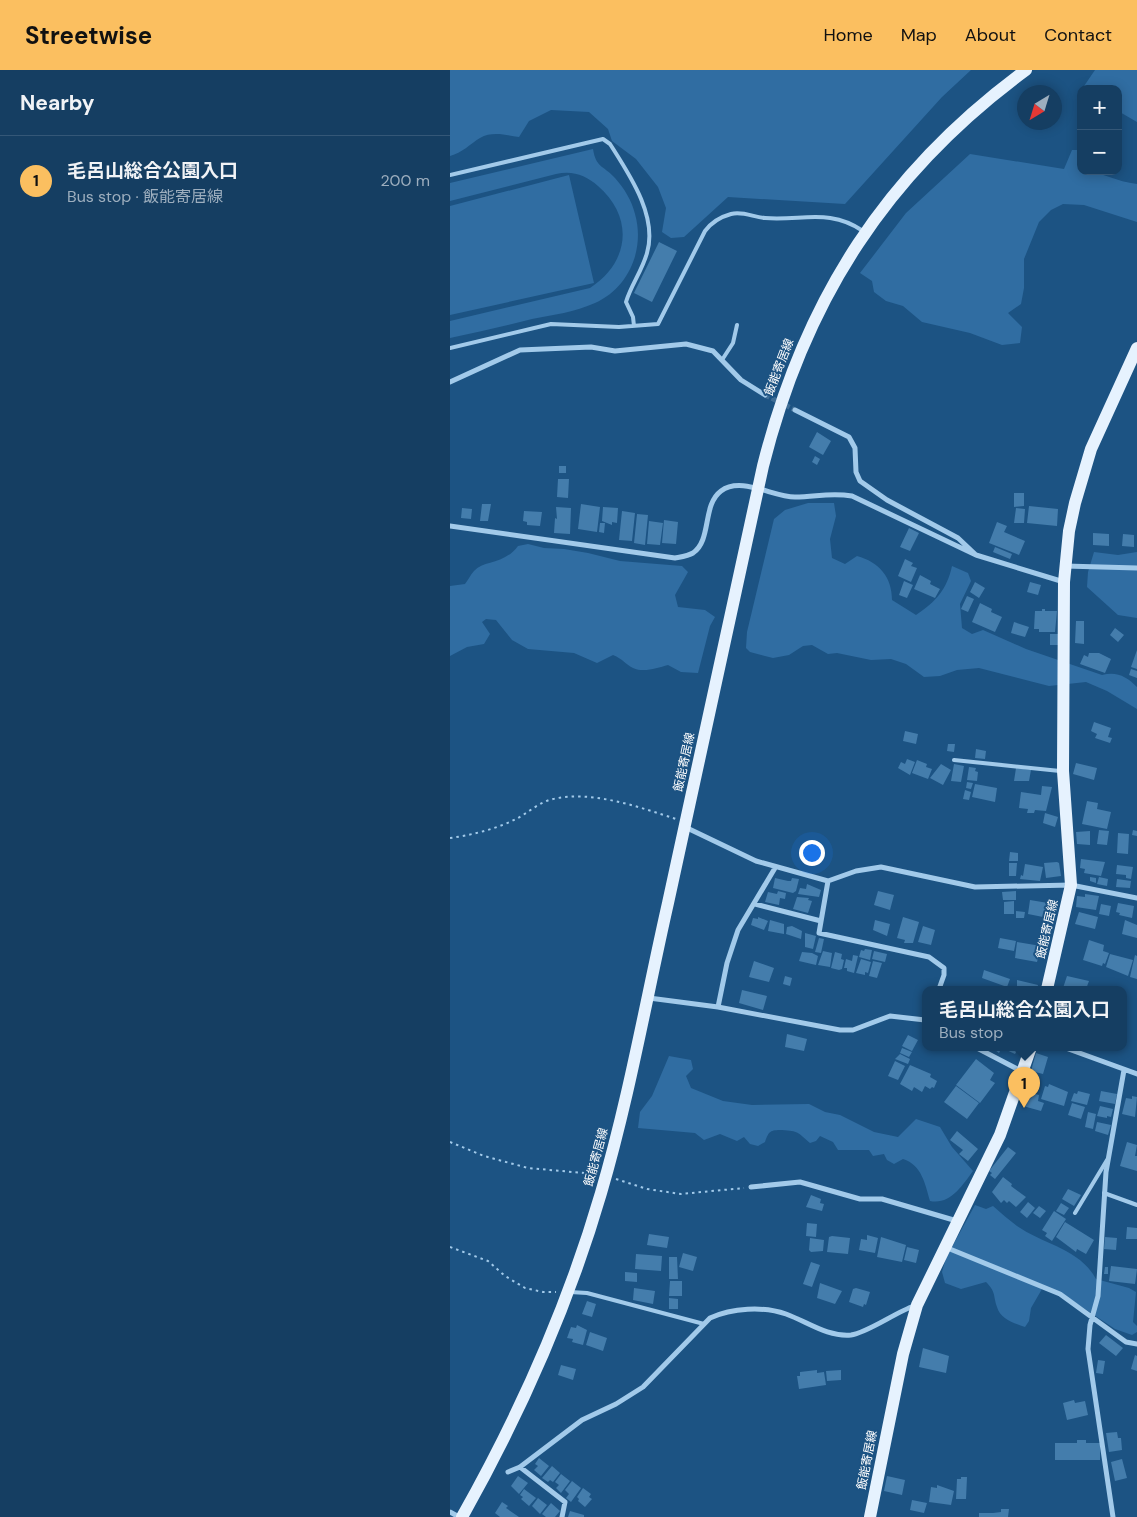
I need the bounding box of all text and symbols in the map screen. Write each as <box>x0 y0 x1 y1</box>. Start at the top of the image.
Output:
text: Streetwise <box>25 20 152 51</box>
text: Home <box>823 23 873 47</box>
text: Map <box>901 23 937 47</box>
text: About <box>965 23 1016 47</box>
text: Contact <box>1044 23 1112 47</box>
north arrow <box>1017 85 1062 130</box>
map controls <box>1077 85 1122 175</box>
button: + <box>1077 85 1122 130</box>
text: Nearby <box>20 89 94 117</box>
button: − <box>1077 130 1122 175</box>
text: 毛呂山総合公園入口 <box>67 158 238 183</box>
text: 1 <box>33 170 39 191</box>
text: 200 m <box>381 170 430 191</box>
text: Bus stop · 飯能寄居線 <box>67 186 223 207</box>
street label: 飯能寄居線 <box>761 336 797 398</box>
street label: 飯能寄居線 <box>670 731 698 793</box>
your location <box>799 840 825 866</box>
street label: 飯能寄居線 <box>1032 898 1062 960</box>
popup <box>922 986 1127 1051</box>
text: 毛呂山総合公園入口 <box>939 997 1110 1022</box>
text: Bus stop <box>939 1022 1003 1043</box>
pin: 1 <box>1008 1067 1040 1108</box>
street label: 飯能寄居線 <box>581 1126 611 1188</box>
street label: 飯能寄居線 <box>853 1429 881 1491</box>

